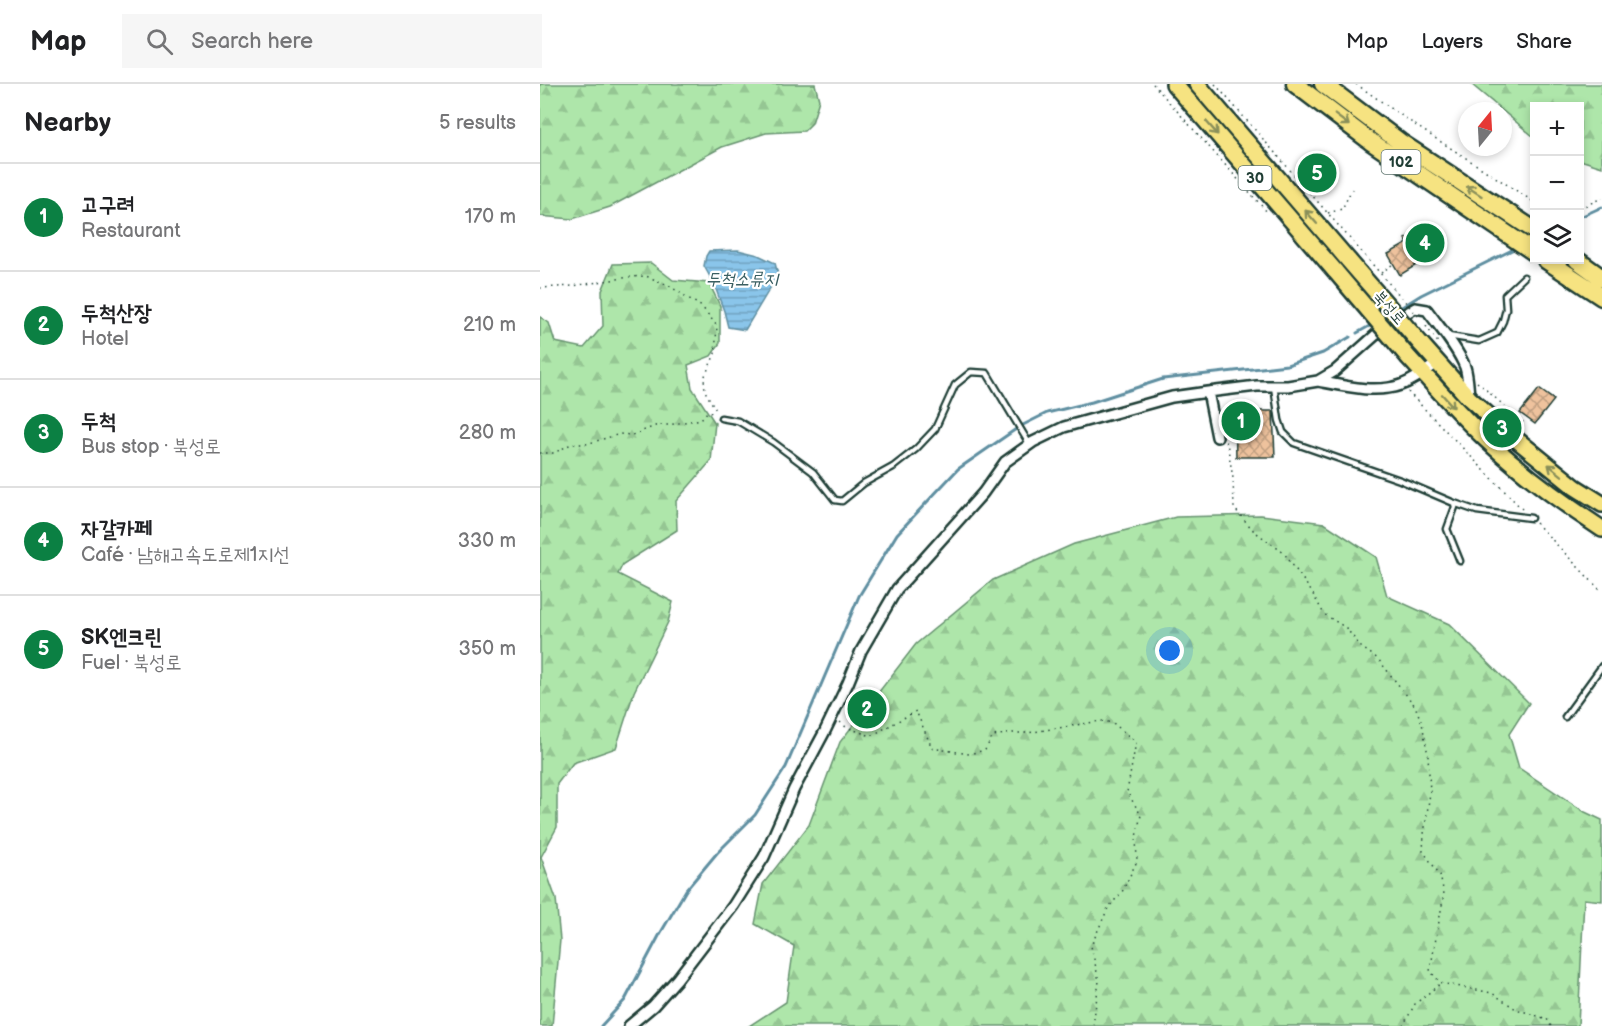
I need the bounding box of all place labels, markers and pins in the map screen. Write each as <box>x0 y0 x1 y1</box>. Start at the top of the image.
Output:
pin: 5 <box>1298 150 1336 196</box>
pin: 4 <box>1406 220 1444 266</box>
pin: 1 <box>1222 398 1260 444</box>
pin: 3 <box>1482 406 1522 450</box>
pin: 2 <box>848 686 886 732</box>

